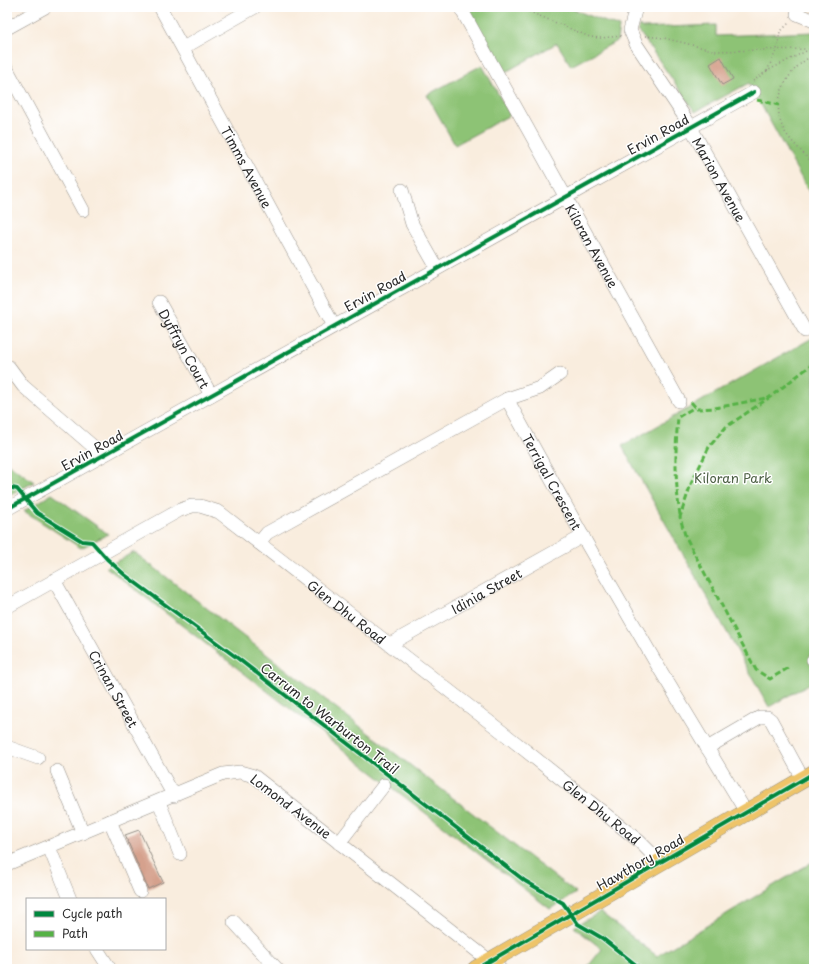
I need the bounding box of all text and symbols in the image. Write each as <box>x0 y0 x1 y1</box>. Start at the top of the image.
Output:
street label: Ervin Road <box>624 109 692 159</box>
street label: Timms Avenue <box>217 122 277 211</box>
street label: Marion Avenue <box>688 133 751 225</box>
street label: Kiloran Avenue <box>562 200 624 291</box>
street label: Ervin Road <box>341 266 409 316</box>
street label: Dyffryn Court <box>155 305 215 392</box>
street label: Ervin Road <box>58 425 126 475</box>
street label: Terrigal Crescent <box>518 430 587 533</box>
park label: Kiloran Park <box>694 468 772 487</box>
street label: Idinia Street <box>447 563 525 618</box>
street label: Glen Dhu Road <box>304 575 390 648</box>
street label: Crinan Street <box>85 646 143 731</box>
street label: Carrum to Warburton Trail <box>257 658 403 778</box>
street label: Lomond Avenue <box>246 769 336 843</box>
street label: Glen Dhu Road <box>559 774 645 848</box>
street label: Hawthory Road <box>593 829 687 895</box>
legend <box>26 898 166 950</box>
text: Cycle path <box>62 904 123 922</box>
text: Path <box>62 924 88 942</box>

